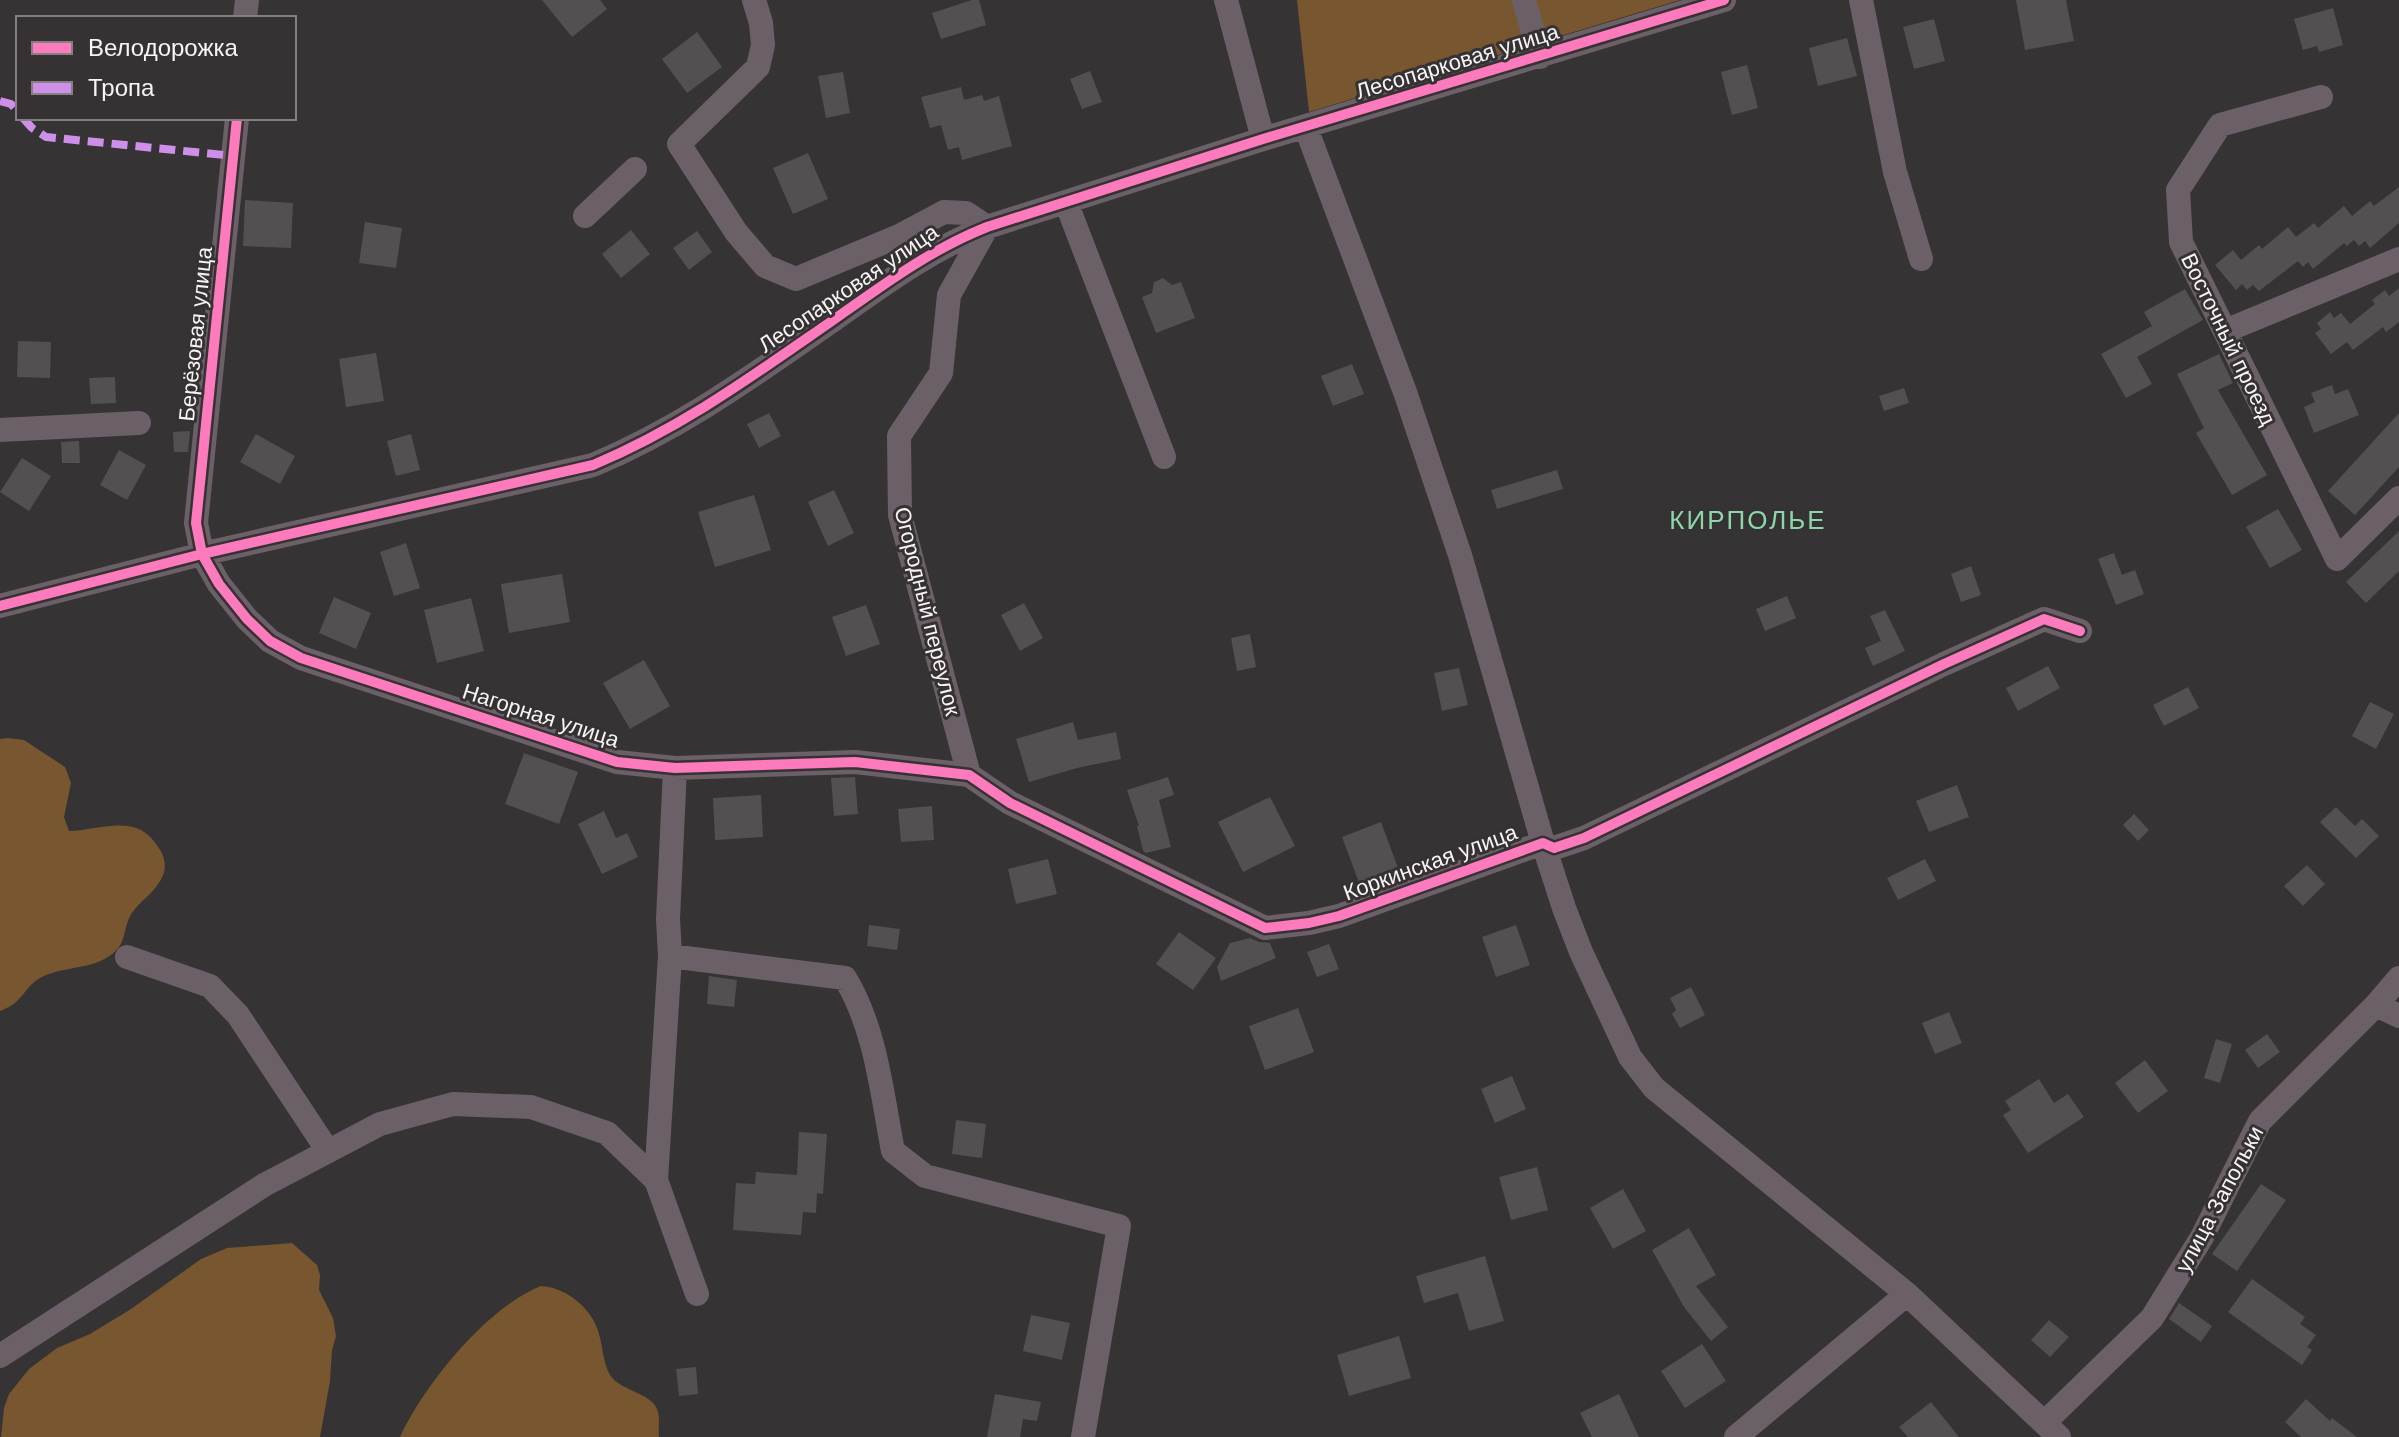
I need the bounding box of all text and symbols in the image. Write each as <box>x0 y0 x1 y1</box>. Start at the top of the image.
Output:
legend <box>16 16 296 120</box>
street label: Лесопарковая улица <box>1353 18 1562 104</box>
text: Велодорожка <box>88 34 239 61</box>
text: Тропа <box>88 74 155 101</box>
street label: Лесопарковая улица <box>754 219 943 358</box>
street label: Берёзовая улица <box>174 245 217 423</box>
street label: Восточный проезд <box>2176 249 2281 429</box>
street label: Огородный переулок <box>890 504 966 718</box>
district label: КИРПОЛЬЕ <box>1669 505 1827 535</box>
street label: Нагорная улица <box>459 678 623 753</box>
street label: Коркинская улица <box>1340 819 1521 906</box>
street label: улица Запольки <box>2170 1122 2269 1277</box>

